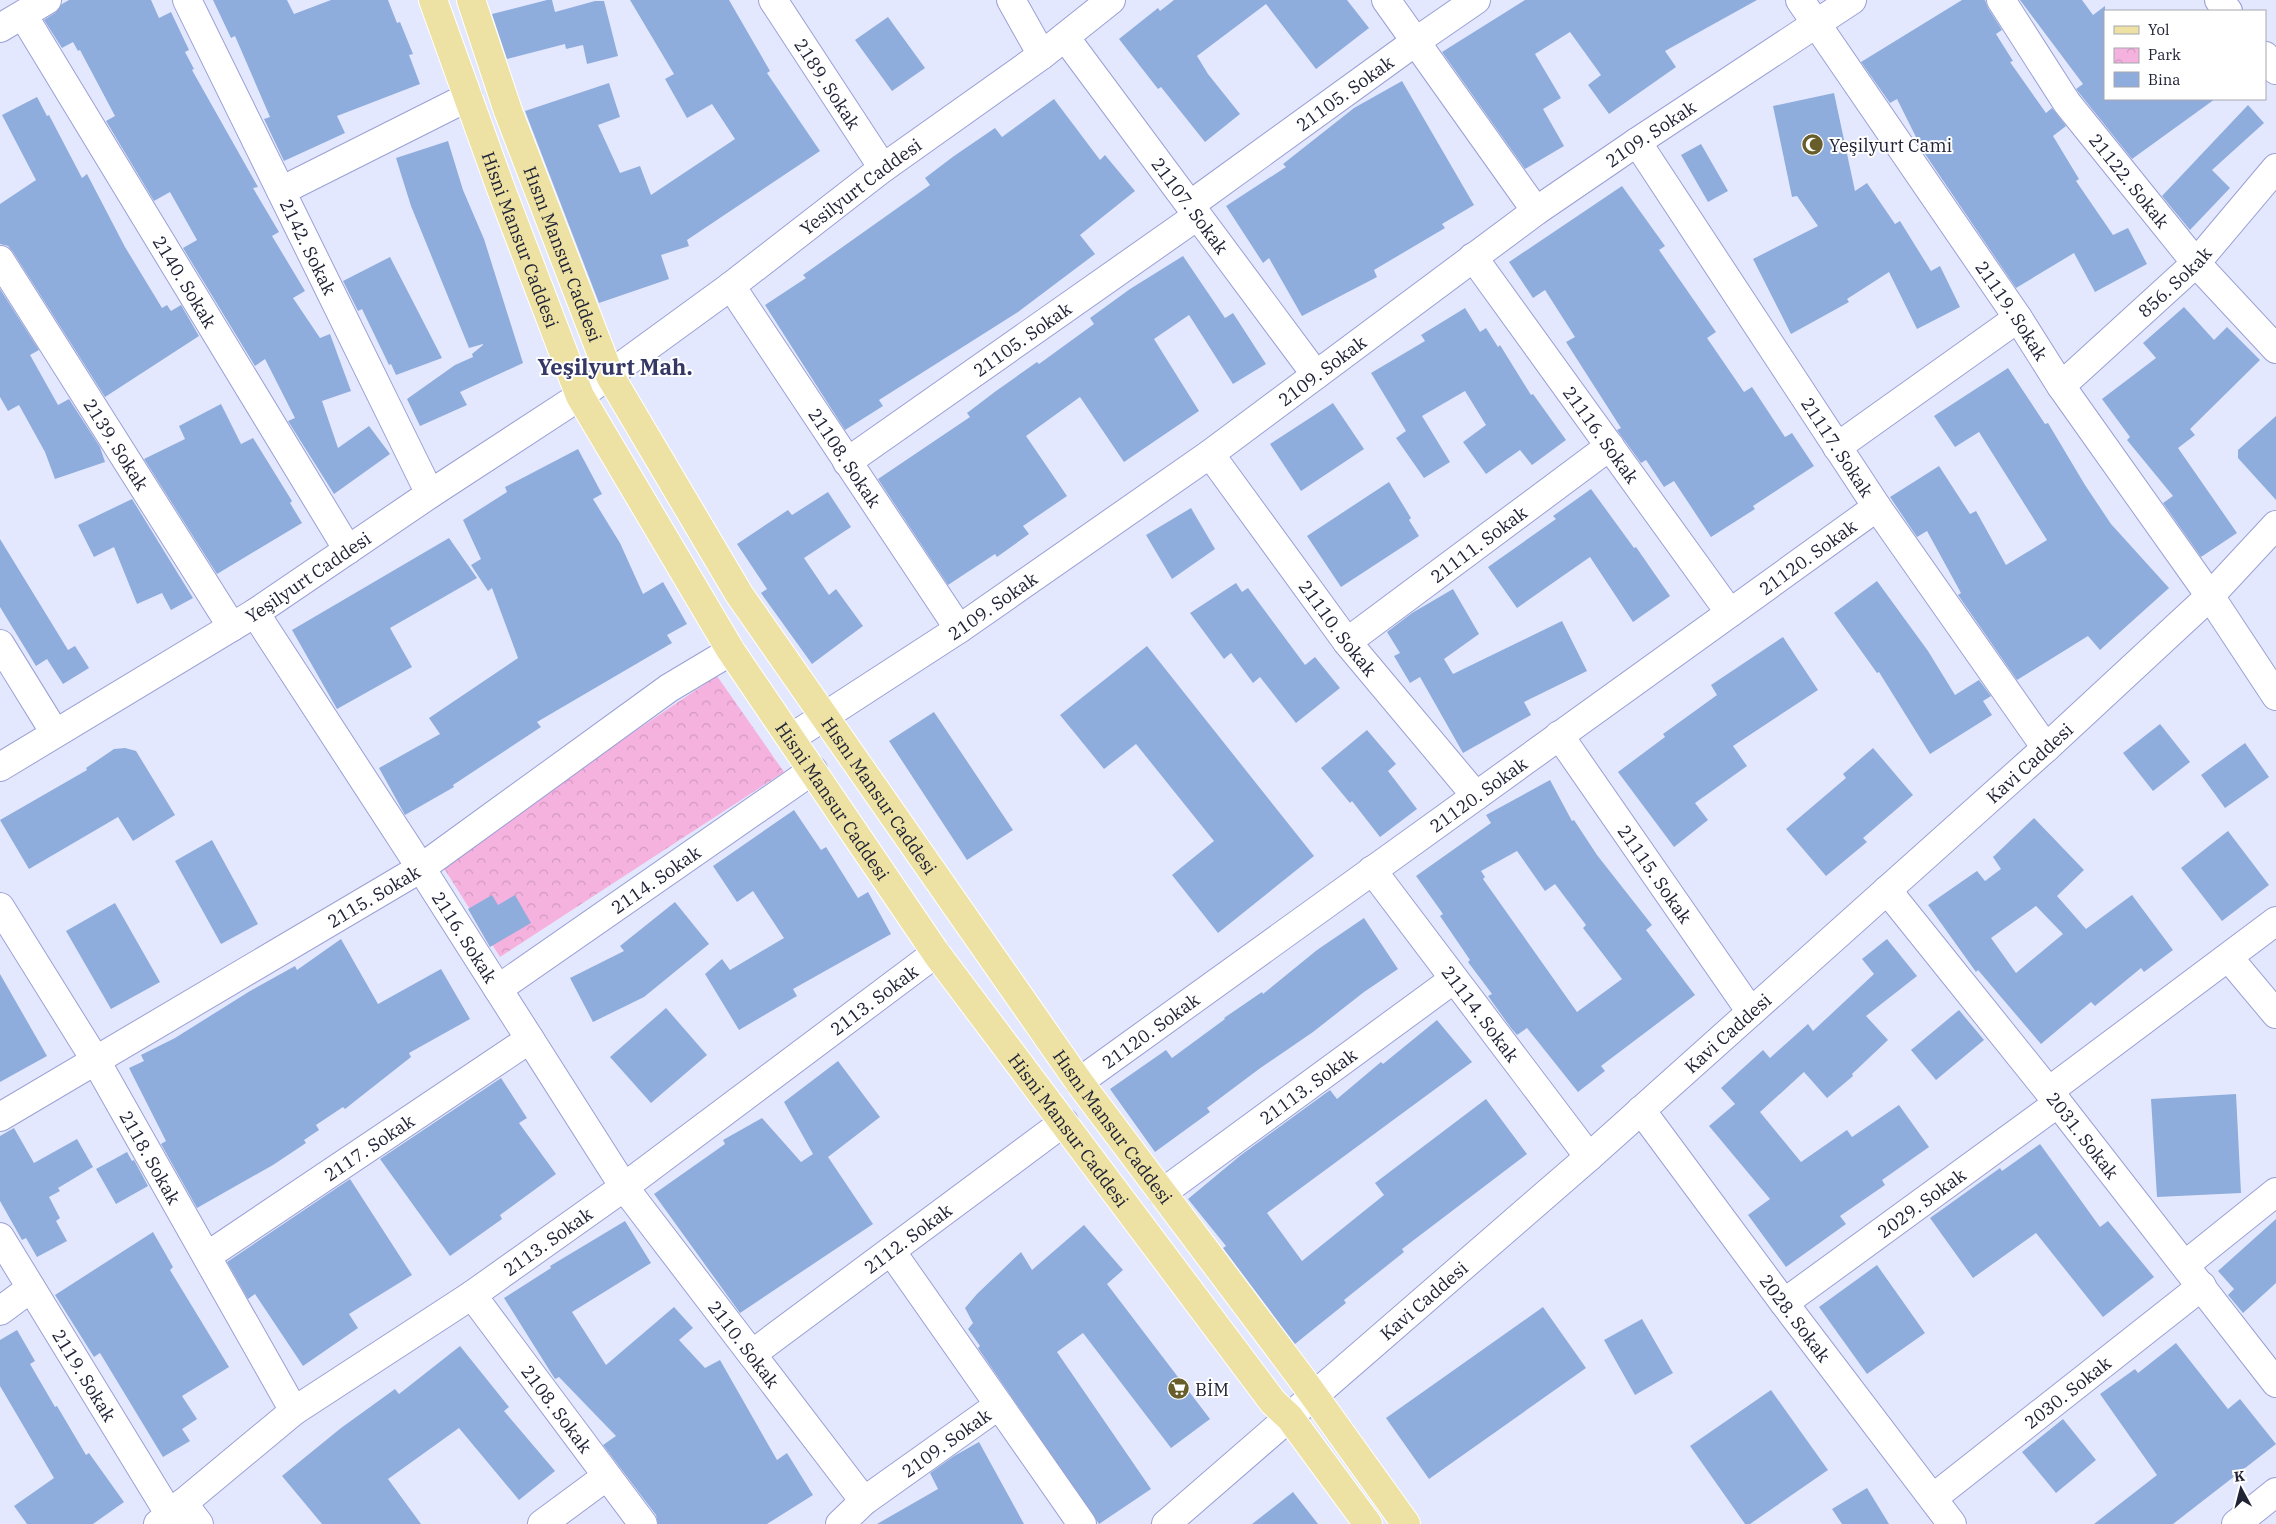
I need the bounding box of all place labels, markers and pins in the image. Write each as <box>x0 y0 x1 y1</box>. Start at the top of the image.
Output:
mosque icon: Yeşilyurt Cami <box>1801 133 1825 157</box>
place label: Yeşilyurt Cami <box>1829 134 1953 157</box>
supermarket icon: BİM <box>1167 1377 1191 1401</box>
place label: BİM <box>1195 1378 1229 1401</box>

